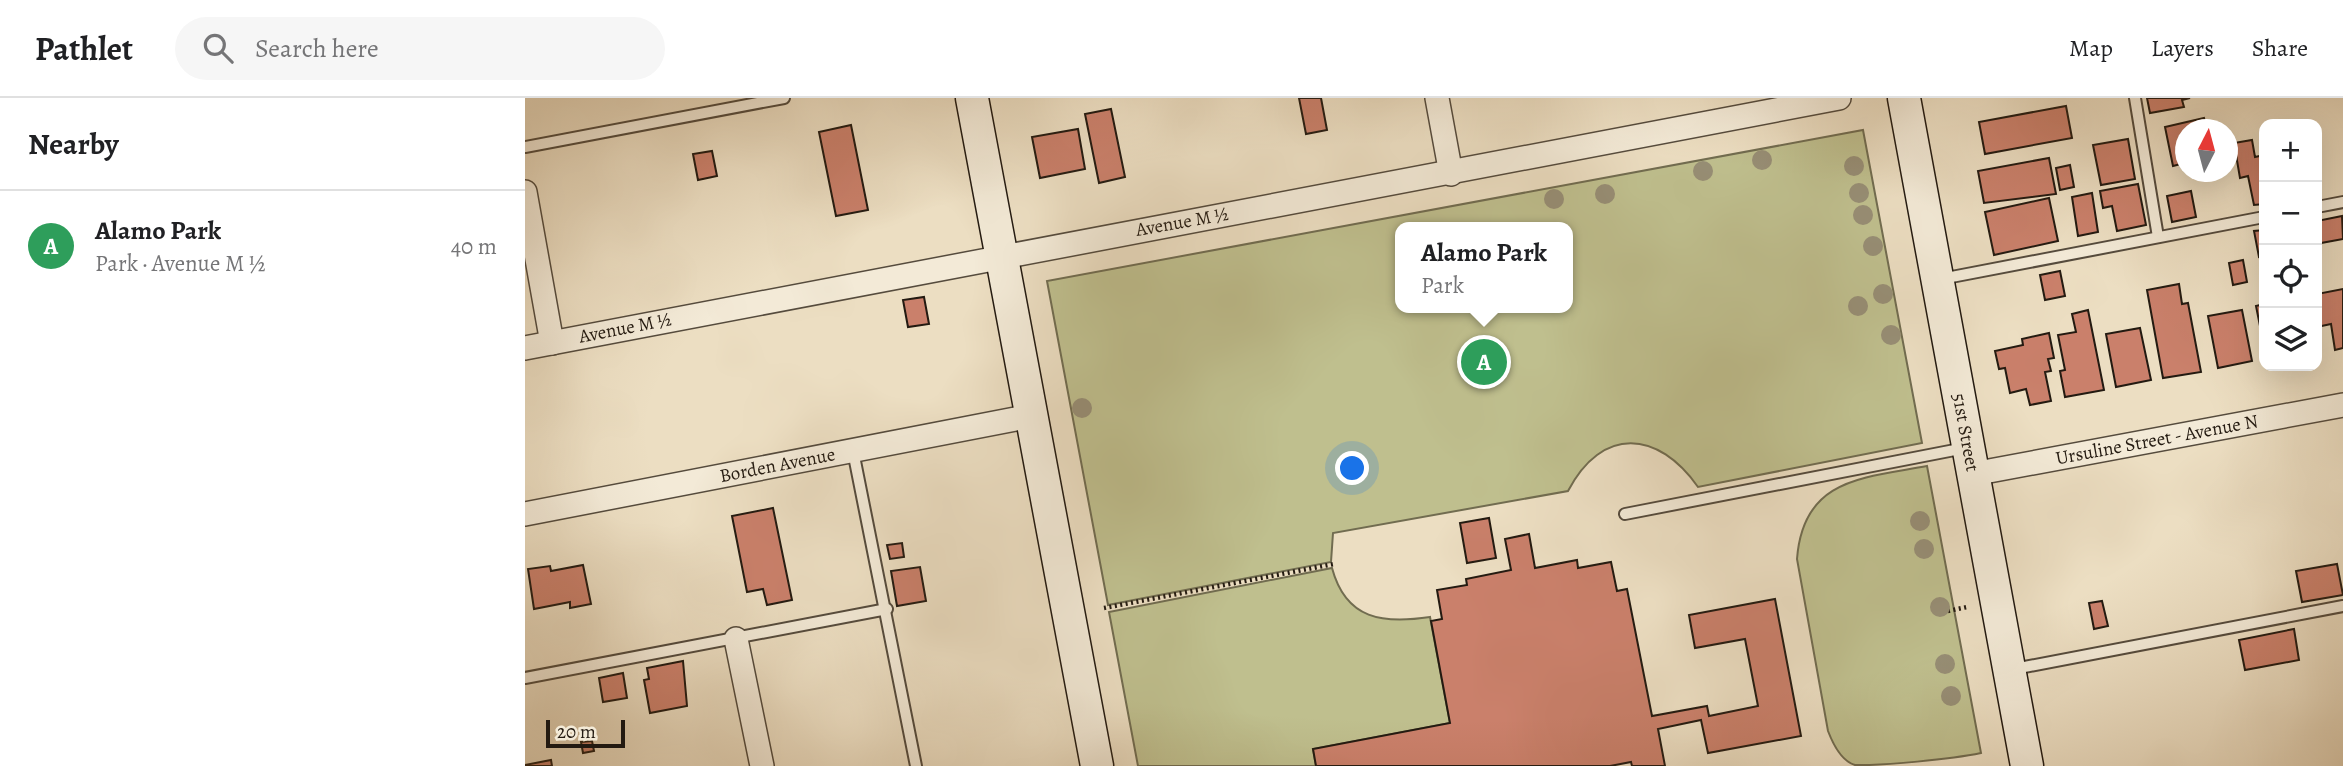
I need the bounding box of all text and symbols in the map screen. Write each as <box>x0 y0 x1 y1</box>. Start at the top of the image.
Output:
search box <box>175 17 665 80</box>
text: Pathlet <box>35 26 133 71</box>
icon: search <box>199 29 237 67</box>
text: Search here <box>255 31 379 66</box>
text: Map <box>2069 32 2113 64</box>
text: Layers <box>2151 32 2214 64</box>
text: Share <box>2252 32 2308 64</box>
north arrow <box>2175 119 2238 182</box>
map controls <box>2259 119 2322 371</box>
button: + <box>2259 119 2322 182</box>
text: Nearby <box>28 124 119 164</box>
button: − <box>2259 182 2322 245</box>
street label: Avenue M ½ <box>1133 201 1231 243</box>
text: Alamo Park <box>95 213 221 248</box>
popup <box>1395 222 1573 313</box>
text: A <box>44 231 58 262</box>
text: 40 m <box>451 231 497 262</box>
text: Alamo Park <box>1421 235 1547 270</box>
button: locate <box>2259 245 2322 308</box>
text: Park · Avenue M ½ <box>95 248 265 279</box>
text: Park <box>1421 270 1464 301</box>
street label: Avenue M ½ <box>576 306 674 350</box>
button: layers <box>2259 308 2322 371</box>
pin: A <box>1461 336 1507 388</box>
street label: 51st Street <box>1946 391 1986 474</box>
street label: Ursuline Street - Avenue N <box>2054 408 2260 471</box>
street label: Borden Avenue <box>717 441 837 489</box>
your location <box>1335 451 1369 485</box>
scale bar <box>546 717 625 749</box>
text: 20 m <box>557 719 596 745</box>

